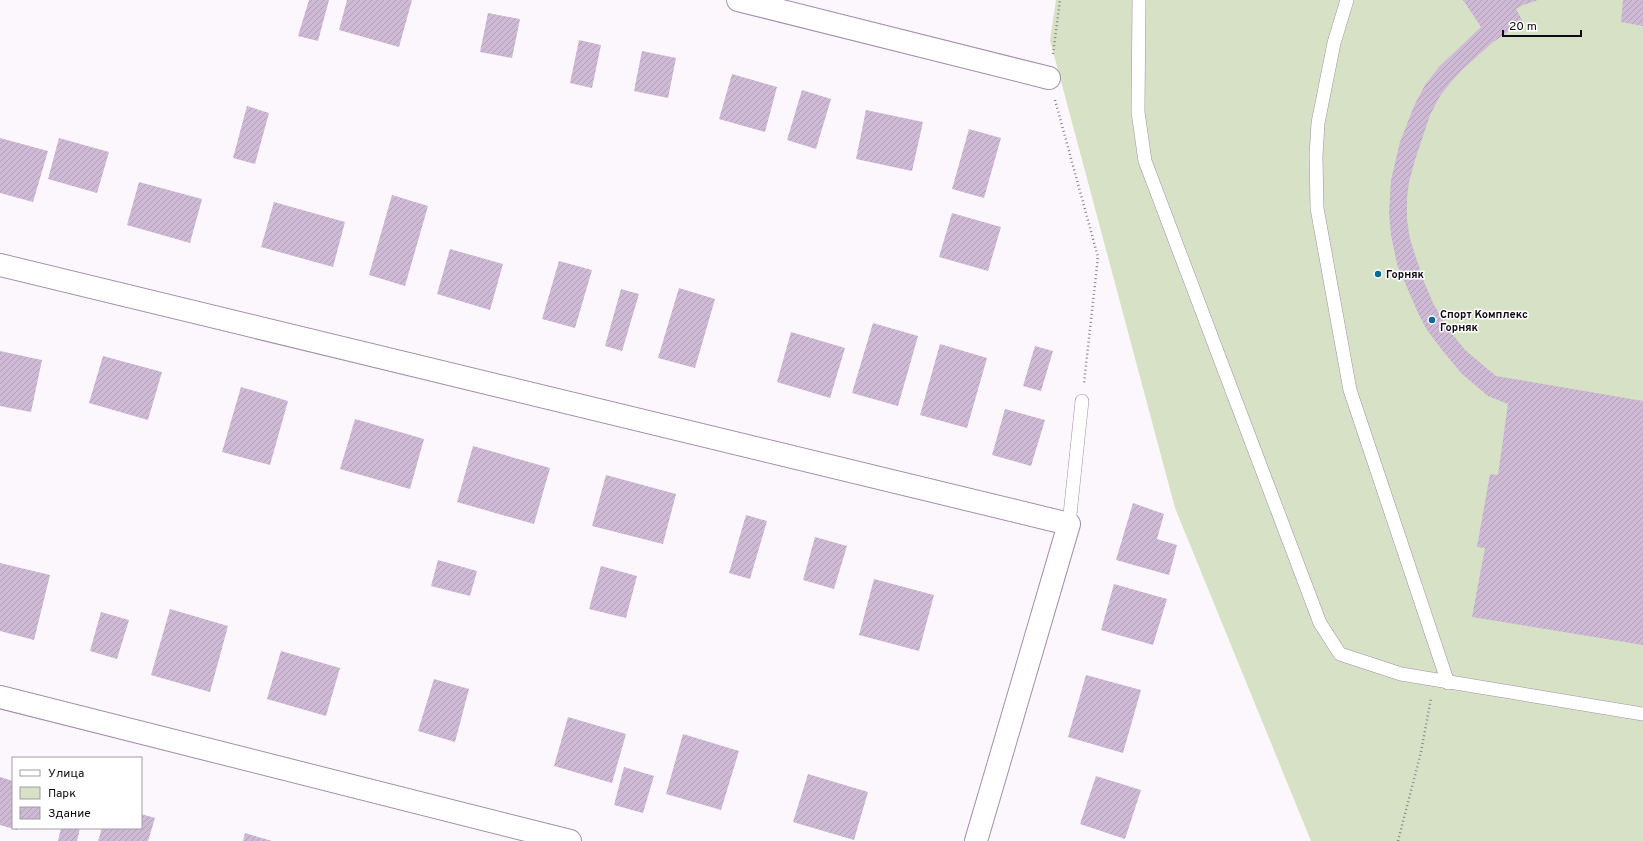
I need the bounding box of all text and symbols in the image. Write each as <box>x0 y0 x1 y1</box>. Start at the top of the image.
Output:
scale bar <box>1503 12 1581 38</box>
text: 20 m <box>1509 19 1537 35</box>
place label: Горняк <box>1386 268 1425 282</box>
marker: Горняк <box>1373 269 1383 279</box>
place label: Спорт Комплекс Горняк <box>1440 308 1528 335</box>
marker: Спорт Комплекс Горняк <box>1427 315 1437 325</box>
legend <box>12 757 142 829</box>
text: Улица <box>48 766 84 782</box>
text: Парк <box>48 786 76 802</box>
text: Здание <box>48 806 91 822</box>

